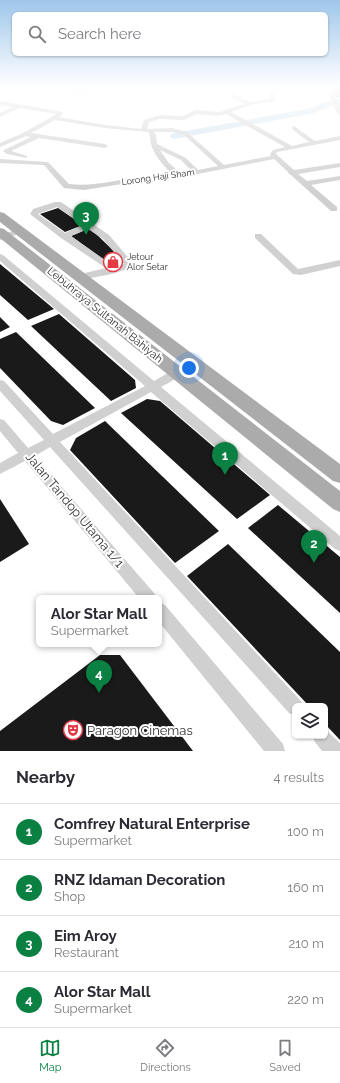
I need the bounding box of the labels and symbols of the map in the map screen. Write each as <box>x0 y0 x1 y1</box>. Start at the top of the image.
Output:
street label: Lorong Haji Sham <box>121 167 195 187</box>
pin: 3 <box>73 202 99 235</box>
shop icon: Jetour Alor Setar <box>102 251 124 273</box>
place label: Jetour Alor Setar <box>127 252 169 272</box>
street label: Lebuhraya Sultanah Bahiyah <box>45 264 165 366</box>
your location <box>179 358 199 378</box>
pin: 1 <box>212 442 238 475</box>
street label: Jalan Tandop Utama 1/1 <box>23 450 128 571</box>
pin: 2 <box>301 530 327 563</box>
pin: 4 <box>86 660 112 693</box>
theatre icon: Paragon Cinemas <box>62 719 84 741</box>
place label: Paragon Cinemas <box>87 723 193 738</box>

